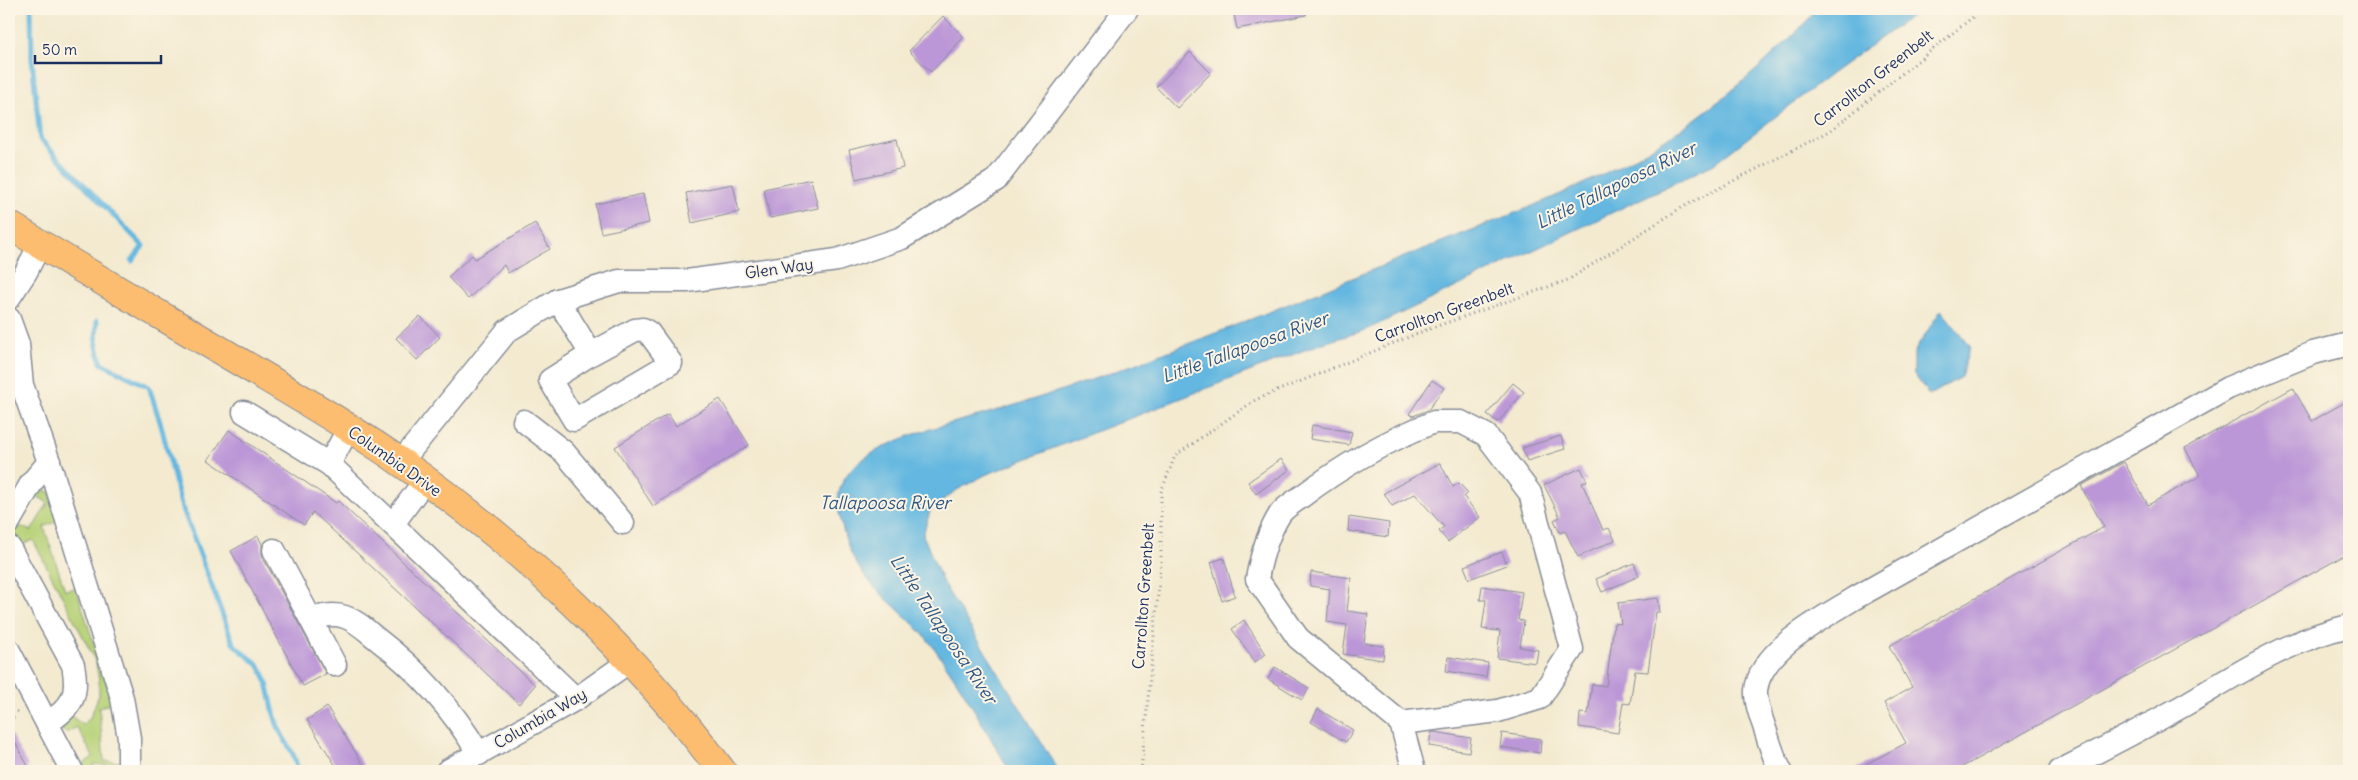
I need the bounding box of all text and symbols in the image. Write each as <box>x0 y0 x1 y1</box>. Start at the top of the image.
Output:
street label: Carrollton Greenbelt <box>1809 25 1937 131</box>
scale bar <box>35 32 161 64</box>
text: 50 m <box>42 40 77 59</box>
water label: Little Tallapoosa River <box>1532 135 1702 234</box>
street label: Glen Way <box>743 253 815 283</box>
street label: Carrollton Greenbelt <box>1372 277 1517 346</box>
water label: Little Tallapoosa River <box>1159 305 1334 388</box>
street label: Columbia Drive <box>344 421 446 501</box>
water label: Tallapoosa River <box>819 491 953 514</box>
street label: Carrollton Greenbelt <box>1128 522 1158 670</box>
water label: Little Tallapoosa River <box>885 550 1004 710</box>
street label: Columbia Way <box>490 683 590 753</box>

